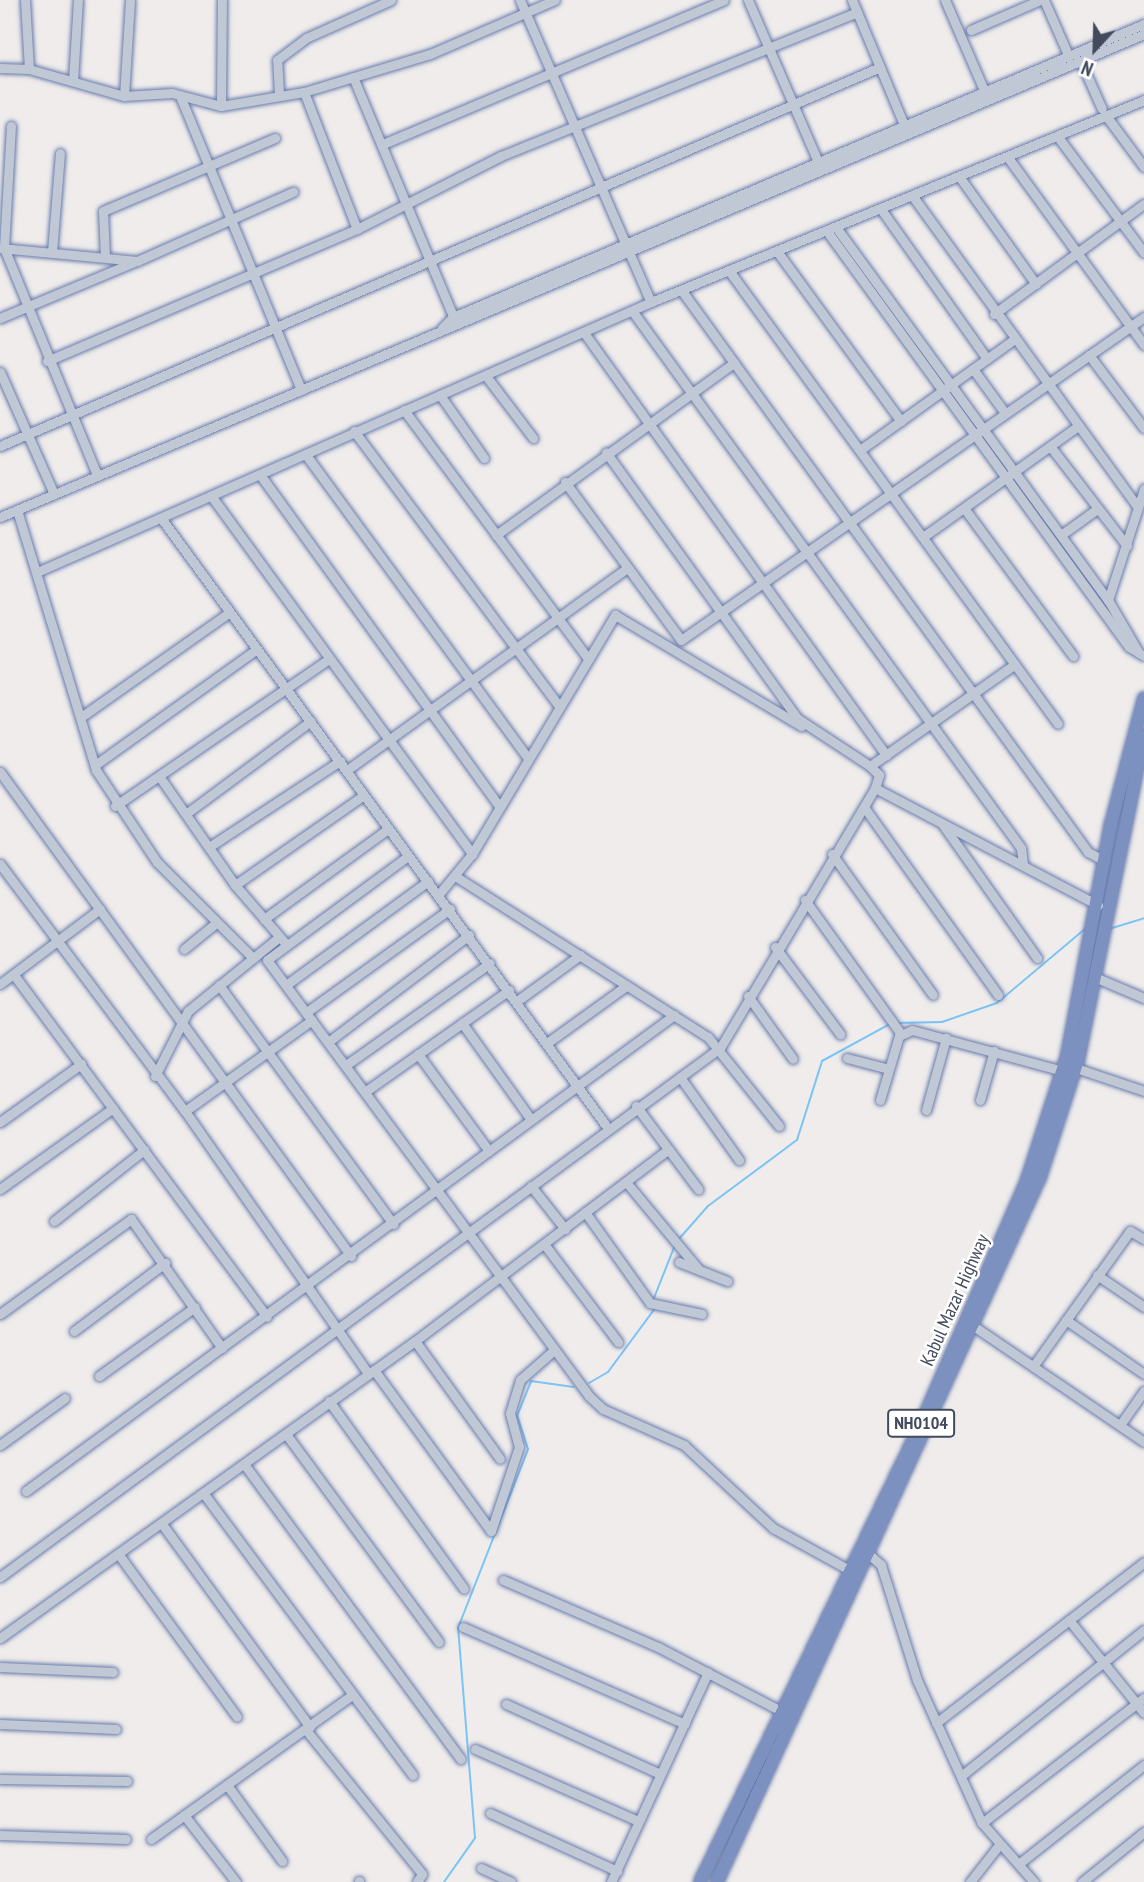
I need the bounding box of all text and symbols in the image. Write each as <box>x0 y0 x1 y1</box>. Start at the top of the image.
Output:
north arrow <box>1060 14 1130 84</box>
text: N <box>1078 55 1096 82</box>
street label: Kabul Mazar Highway <box>916 1231 994 1369</box>
road number: NH0104 <box>886 1408 956 1438</box>

